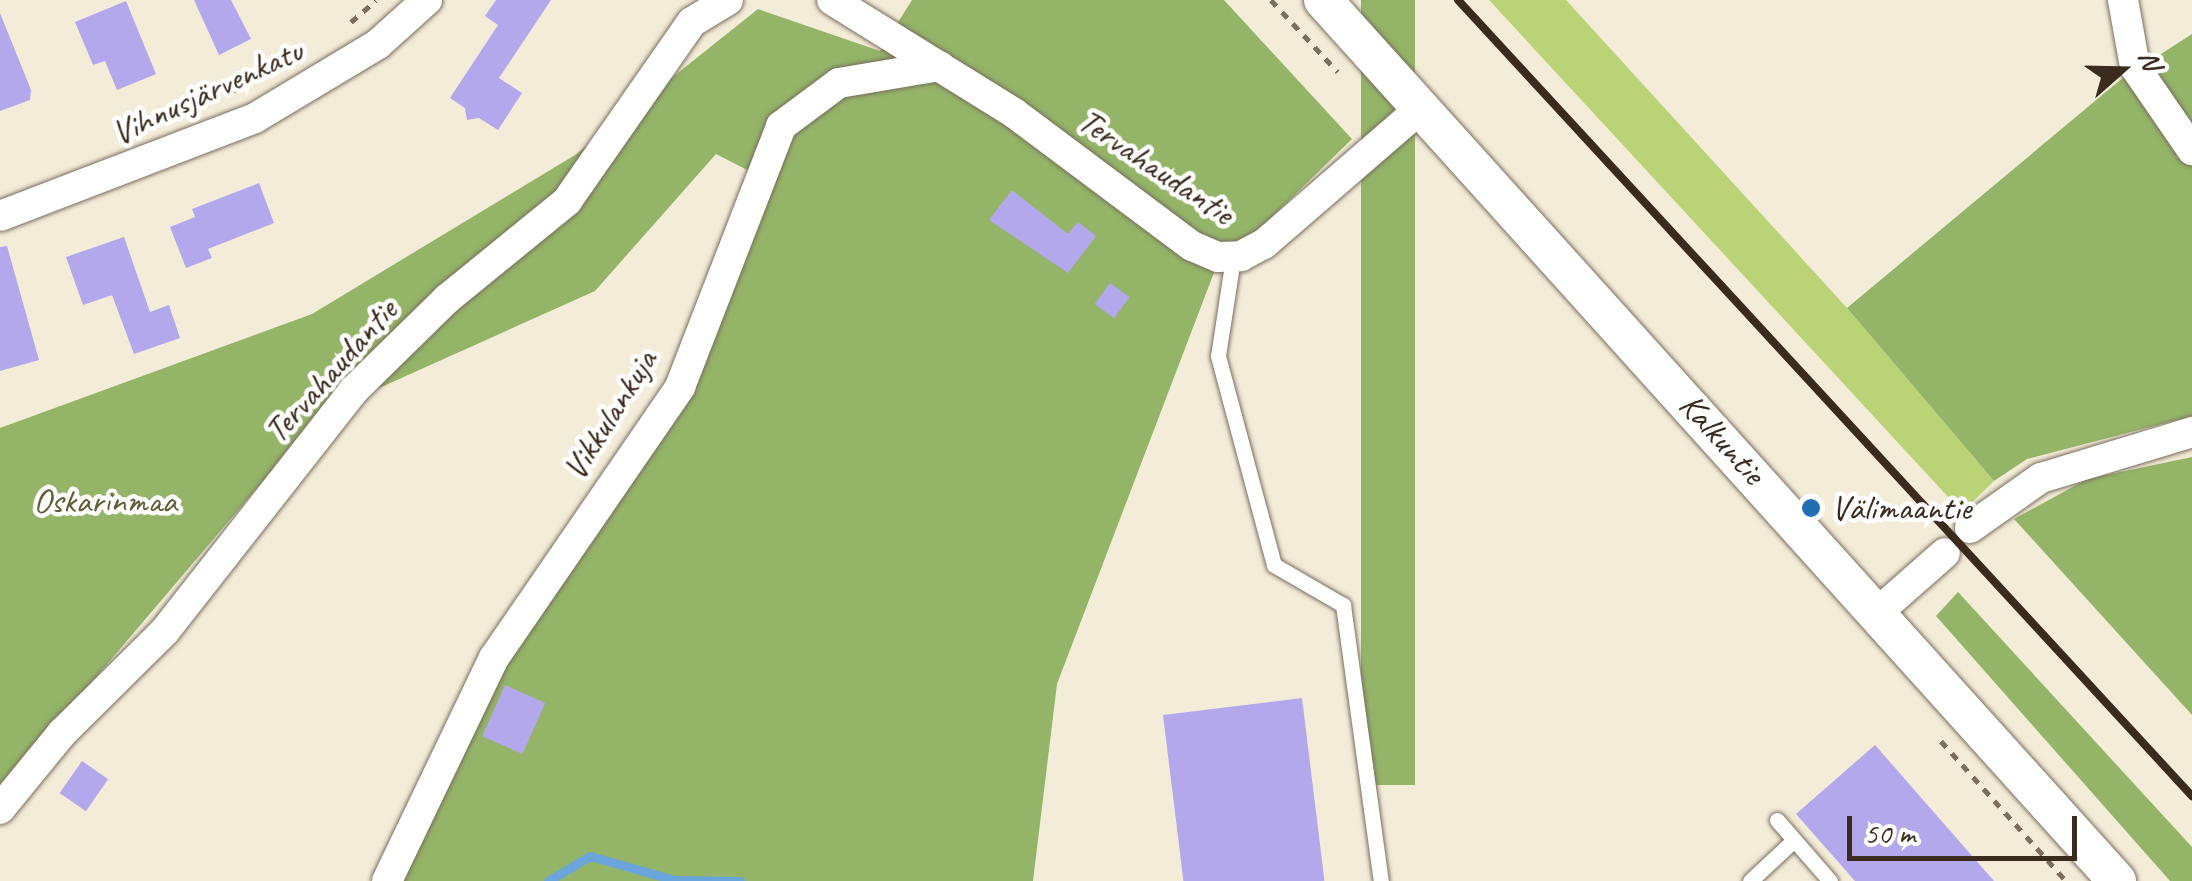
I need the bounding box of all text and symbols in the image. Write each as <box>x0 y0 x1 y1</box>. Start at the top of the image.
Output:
north arrow <box>2072 20 2172 120</box>
street label: Vihnusjärvenkatu <box>105 30 309 154</box>
text: N <box>2131 45 2170 74</box>
street label: Tervahaudantie <box>1070 100 1242 234</box>
street label: Tervahaudantie <box>256 291 406 451</box>
street label: Vikkulankuja <box>554 342 666 488</box>
street label: Kalkuntie <box>1670 385 1774 493</box>
park label: Oskarinmaa <box>33 480 177 522</box>
place label: Välimaantie <box>1831 487 1971 529</box>
marker: Välimaantie <box>1800 497 1822 519</box>
scale bar <box>1852 796 2082 858</box>
text: 50 m <box>1864 814 1915 852</box>

